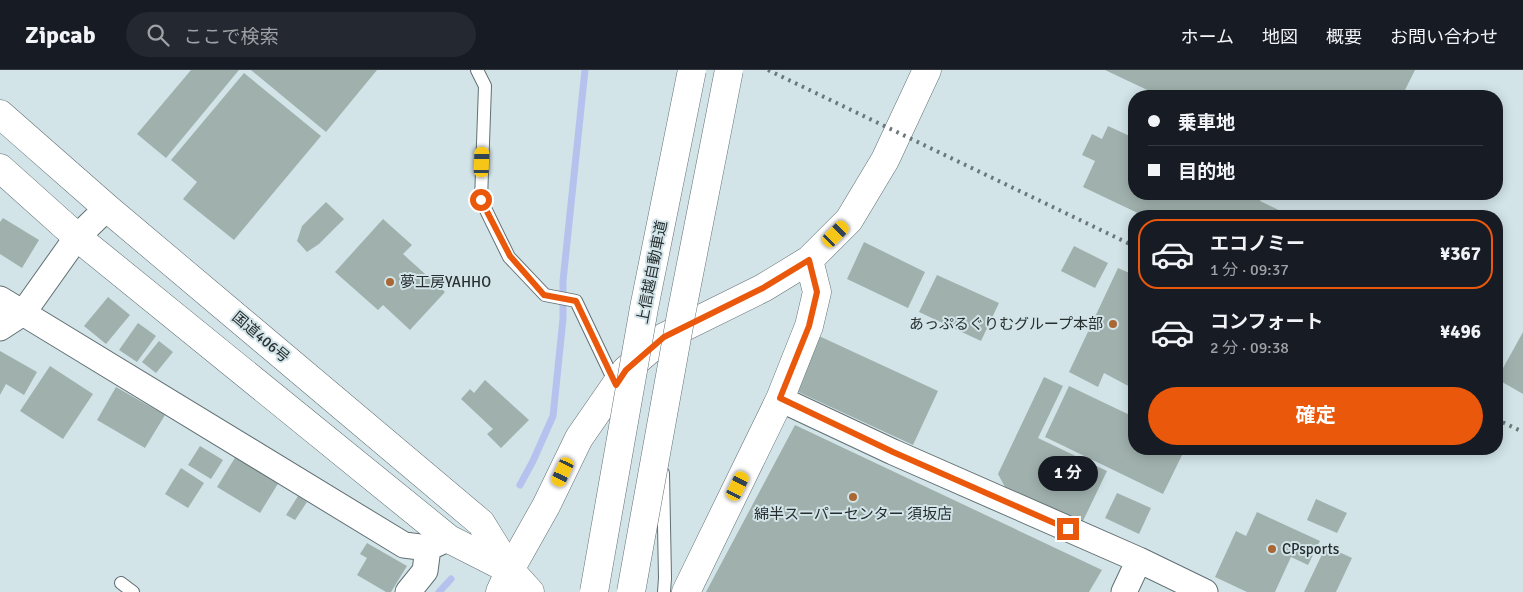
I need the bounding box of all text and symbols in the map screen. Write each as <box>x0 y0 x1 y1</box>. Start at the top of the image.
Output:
search box <box>126 12 476 57</box>
text: Zipcab <box>25 20 96 50</box>
icon: search <box>144 21 172 49</box>
text: ここで検索 <box>184 25 279 49</box>
text: ホーム <box>1181 26 1234 48</box>
text: 地図 <box>1262 26 1298 48</box>
text: 概要 <box>1326 26 1362 48</box>
text: お問い合わせ <box>1390 26 1498 48</box>
text: 乗車地 <box>1178 111 1235 135</box>
car <box>473 147 490 177</box>
text: 目的地 <box>1178 160 1235 184</box>
route start <box>470 189 492 211</box>
car <box>820 218 851 250</box>
street label: 上信越自動車道 <box>633 219 671 325</box>
icon: car <box>1150 232 1195 277</box>
text: エコノミー <box>1210 232 1305 256</box>
text: ¥367 <box>1440 242 1481 266</box>
text: 1 分 · 09:37 <box>1210 260 1289 280</box>
place label: 夢工房YAHHO <box>400 273 491 291</box>
marker: 夢工房YAHHO <box>384 276 396 288</box>
street label: 国道406号 <box>229 308 293 366</box>
icon: car <box>1150 310 1195 355</box>
text: コンフォート <box>1210 310 1323 334</box>
place label: あっぷるぐりむグループ本部 <box>909 315 1103 333</box>
marker: あっぷるぐりむグループ本部 <box>1107 318 1119 330</box>
text: ¥496 <box>1440 320 1481 344</box>
text: 2 分 · 09:38 <box>1210 338 1289 358</box>
button: 確定 <box>1148 387 1483 445</box>
car <box>549 455 576 489</box>
callout: 1 分 <box>1038 456 1098 492</box>
text: 1 分 <box>1054 463 1082 483</box>
car <box>724 469 751 503</box>
marker: 綿半スーパーセンター 須坂店 <box>847 491 859 503</box>
place label: 綿半スーパーセンター 須坂店 <box>754 505 952 523</box>
route end <box>1057 518 1079 540</box>
place label: CPsports <box>1282 540 1340 558</box>
marker: CPsports <box>1266 543 1278 555</box>

